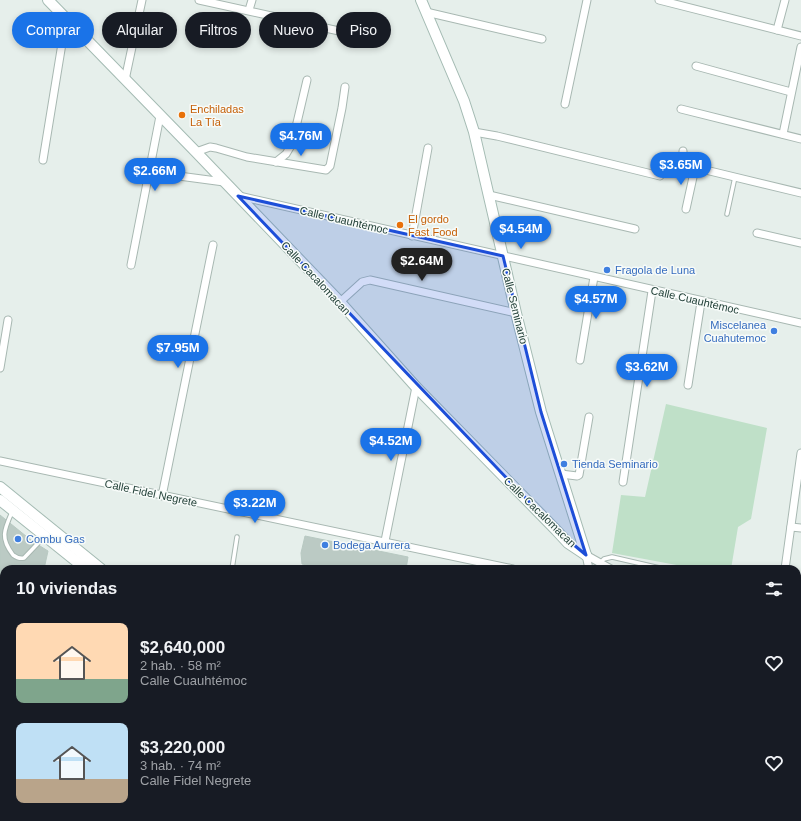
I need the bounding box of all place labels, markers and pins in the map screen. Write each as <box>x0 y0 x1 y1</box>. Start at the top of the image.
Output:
place label: Enchiladas La Tía <box>190 103 244 128</box>
marker: Enchiladas La Tía <box>177 110 187 120</box>
pin: $4.76M <box>268 123 334 157</box>
pin: $3.65M <box>648 152 714 186</box>
pin: $2.66M <box>122 158 188 192</box>
place label: El gordo Fast Food <box>408 213 458 238</box>
pin: $4.54M <box>488 216 554 250</box>
marker: El gordo Fast Food <box>395 220 405 230</box>
pin: $2.64M <box>389 248 455 282</box>
place label: Fragola de Luna <box>615 264 696 276</box>
marker: Fragola de Luna <box>602 265 612 275</box>
pin: $4.57M <box>563 286 629 320</box>
place label: Miscelanea Cuahutemoc <box>704 319 767 344</box>
marker: Miscelanea Cuahutemoc <box>769 326 779 336</box>
pin: $7.95M <box>145 335 211 369</box>
pin: $3.62M <box>614 354 680 388</box>
pin: $4.52M <box>358 428 424 462</box>
place label: Tienda Seminario <box>572 458 658 470</box>
marker: Tienda Seminario <box>559 459 569 469</box>
pin: $3.22M <box>222 490 288 524</box>
place label: Combu Gas <box>26 533 85 545</box>
marker: Combu Gas <box>13 534 23 544</box>
place label: Bodega Aurrera <box>333 539 411 551</box>
marker: Bodega Aurrera <box>320 540 330 550</box>

